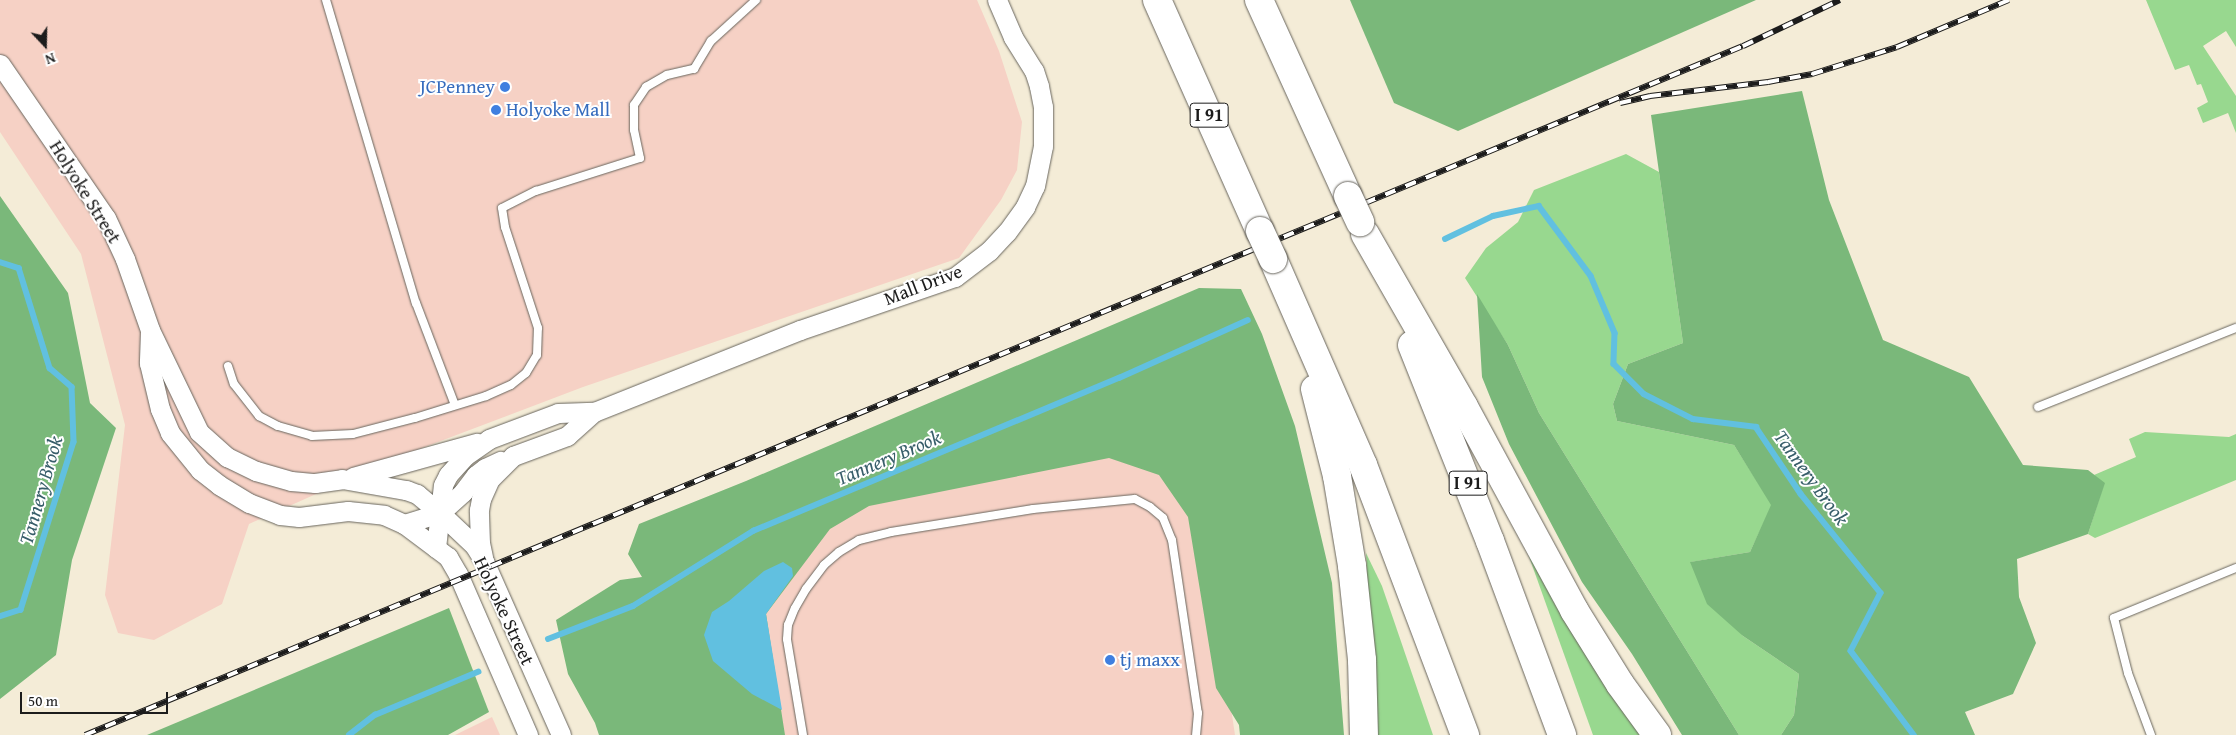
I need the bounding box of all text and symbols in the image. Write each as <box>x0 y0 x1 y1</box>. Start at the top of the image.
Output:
north arrow <box>20 20 70 70</box>
text: N <box>42 48 58 70</box>
place label: JCPenney <box>420 76 495 98</box>
marker: JCPenney <box>499 81 511 93</box>
place label: Holyoke Mall <box>506 99 610 121</box>
road number: I 91 <box>1189 100 1229 130</box>
marker: Holyoke Mall <box>490 104 502 116</box>
street label: Holyoke Street <box>44 136 126 248</box>
street label: Mall Drive <box>881 260 965 310</box>
water label: Tannery Brook <box>832 424 944 490</box>
water label: Tannery Brook <box>1769 425 1855 529</box>
water label: Tannery Brook <box>13 433 67 547</box>
road number: I 91 <box>1448 468 1488 498</box>
street label: Holyoke Street <box>469 553 539 669</box>
place label: tj maxx <box>1120 649 1180 671</box>
marker: tj maxx <box>1104 654 1116 666</box>
scale bar <box>22 682 170 714</box>
text: 50 m <box>28 690 58 711</box>

